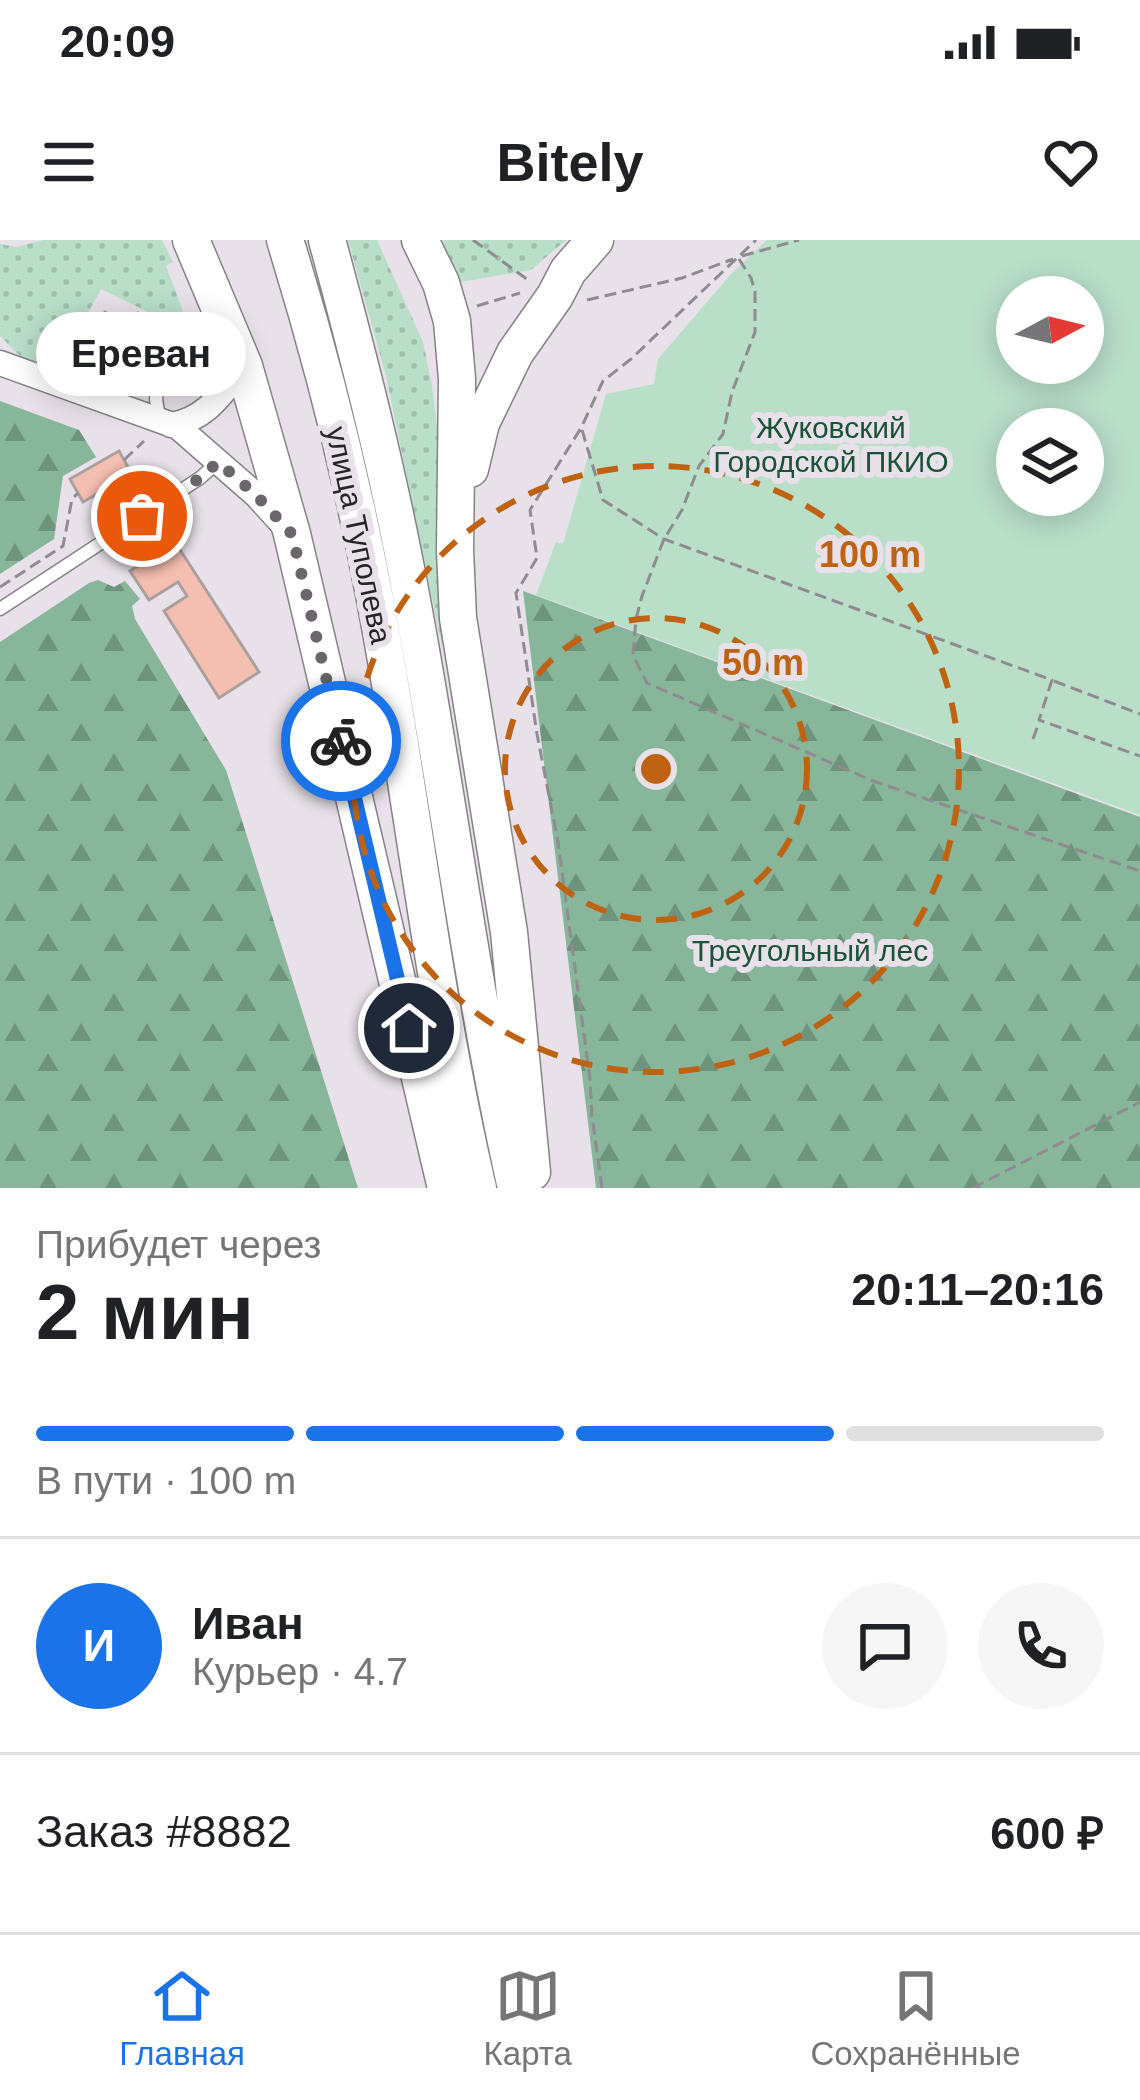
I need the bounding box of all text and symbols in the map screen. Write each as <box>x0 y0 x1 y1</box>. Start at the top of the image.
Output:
text: 20:09 <box>60 16 175 67</box>
icon: menu <box>36 129 102 195</box>
icon: heart <box>1038 129 1104 195</box>
text: Bitely <box>496 132 644 192</box>
north arrow <box>996 276 1104 384</box>
map controls <box>996 276 1104 516</box>
callout: Ереван <box>37 312 247 396</box>
text: Ереван <box>71 332 211 375</box>
button: layers <box>996 408 1104 516</box>
park label: Жуковский Городской ПКИО <box>713 411 949 478</box>
street label: улица Туполева <box>320 423 398 647</box>
pin <box>91 465 193 567</box>
icon: bag <box>109 483 175 549</box>
text: 100 m <box>819 534 921 575</box>
text: 50 m <box>722 642 804 683</box>
courier <box>281 681 401 801</box>
icon: bike <box>308 708 374 774</box>
centre of rings <box>635 748 677 790</box>
park label: Треугольный лес <box>692 934 928 967</box>
pin <box>358 977 460 1079</box>
icon: home <box>376 995 442 1061</box>
text: Прибудет через <box>36 1223 321 1266</box>
text: 20:11–20:16 <box>851 1264 1104 1315</box>
text: 2 мин <box>36 1268 254 1356</box>
text: В пути · 100 m <box>36 1459 296 1502</box>
button: chat <box>822 1583 948 1709</box>
button: phone <box>978 1583 1104 1709</box>
text: Иван <box>192 1598 304 1649</box>
text: И <box>83 1620 115 1671</box>
text: Курьер · 4.7 <box>192 1650 408 1693</box>
text: Заказ #8882 <box>36 1806 292 1857</box>
text: 600 ₽ <box>990 1808 1104 1859</box>
tab: Главная <box>119 1963 245 2073</box>
tab: Карта <box>484 1963 572 2073</box>
tab: Сохранённые <box>811 1963 1021 2073</box>

